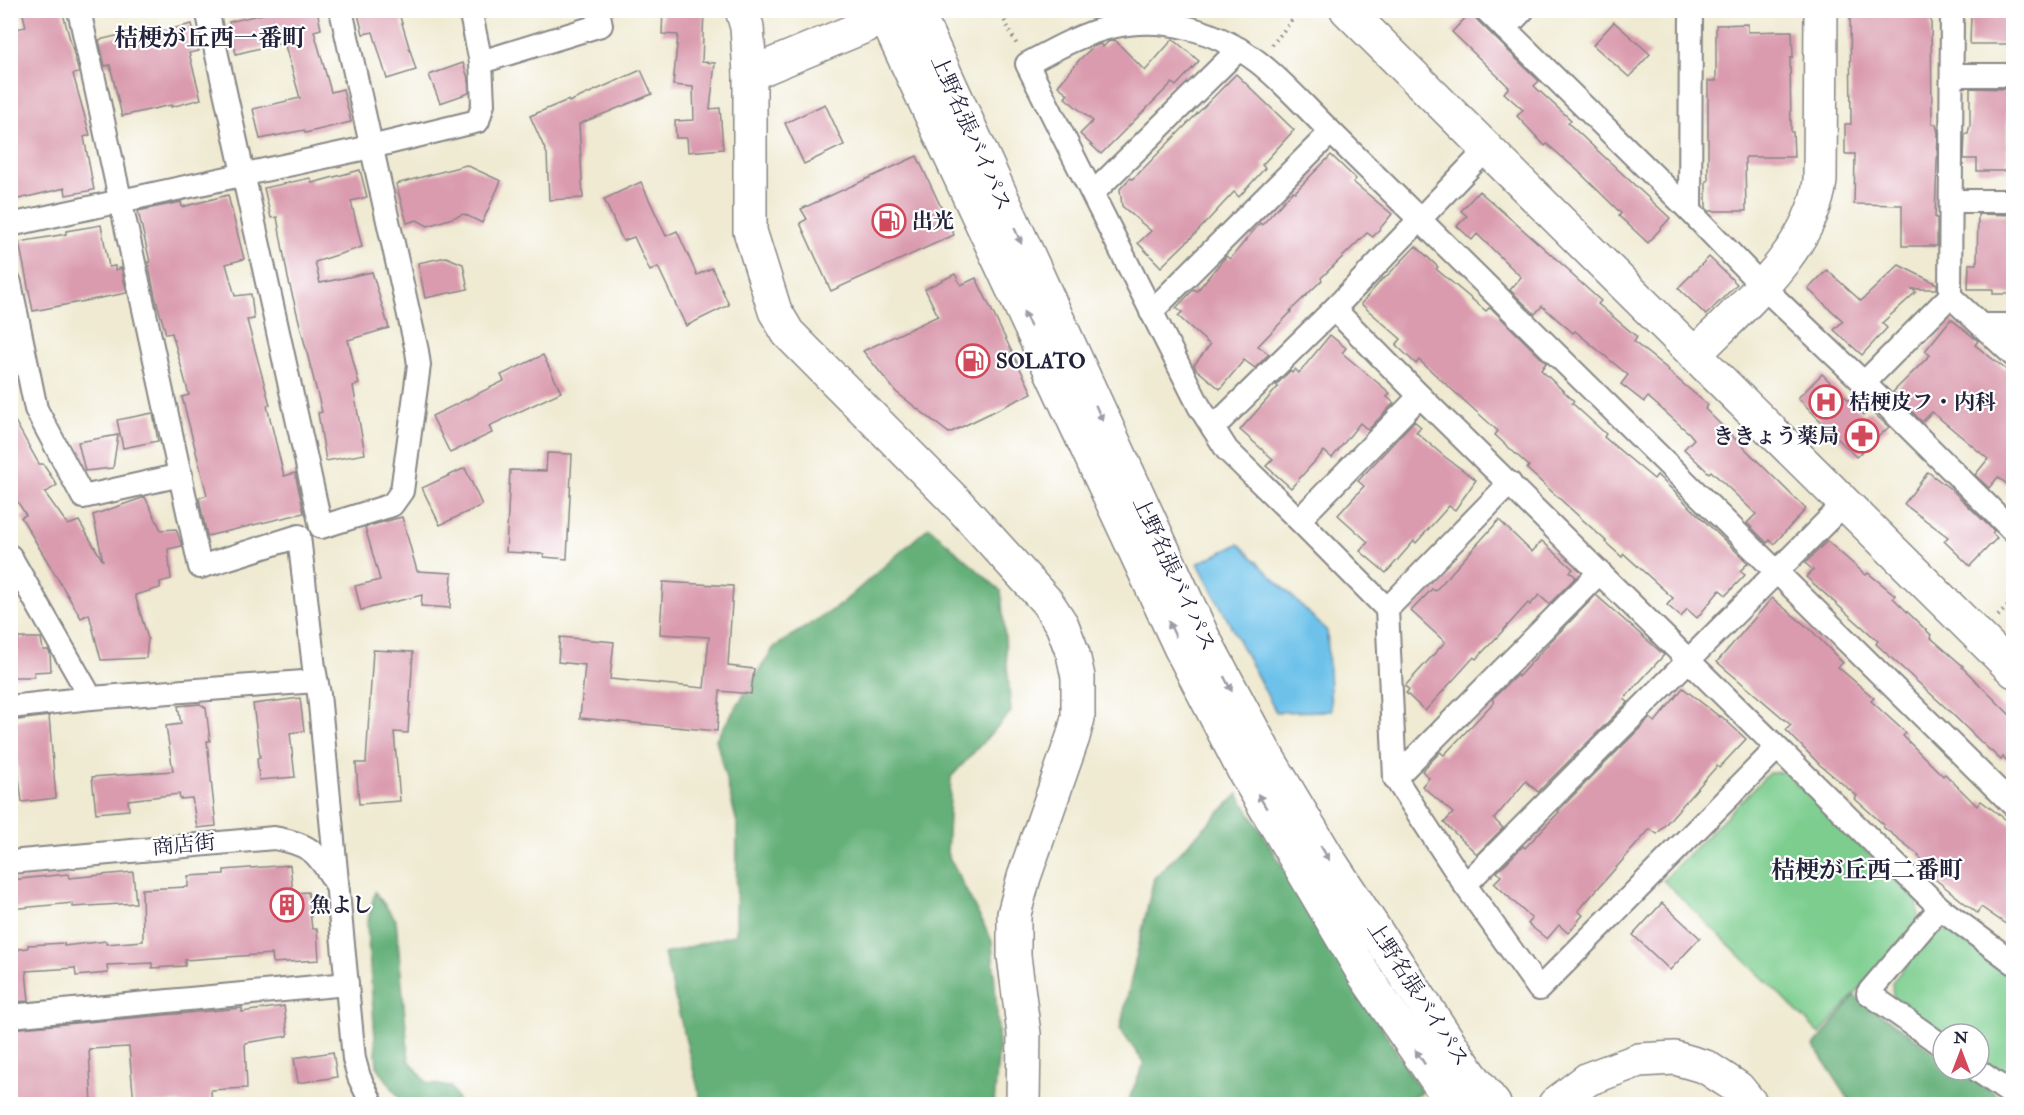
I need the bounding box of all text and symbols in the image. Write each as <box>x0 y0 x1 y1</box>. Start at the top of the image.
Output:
district label: 桔梗が丘西一番町 <box>114 23 306 54</box>
street label: 上野名張バイパス <box>925 51 1017 215</box>
fuel station icon: 出光 <box>871 203 907 239</box>
place label: 出光 <box>912 208 954 235</box>
one-way arrow <box>1014 227 1023 244</box>
one-way arrow <box>1022 311 1031 328</box>
fuel station icon: SOLATO <box>955 343 991 379</box>
place label: SOLATO <box>996 348 1086 375</box>
hospital icon: 桔梗皮フ・内科 <box>1808 384 1844 420</box>
place label: 桔梗皮フ・内科 <box>1849 389 1996 416</box>
one-way arrow <box>1095 405 1104 422</box>
pharmacy icon: ききょう薬局 <box>1844 418 1880 454</box>
place label: ききょう薬局 <box>1713 423 1839 450</box>
street label: 上野名張バイパス <box>1126 492 1222 656</box>
one-way arrow <box>1167 620 1176 637</box>
one-way arrow <box>1223 676 1233 693</box>
one-way arrow <box>1257 793 1268 809</box>
street label: 商店街 <box>151 829 217 861</box>
one-way arrow <box>1320 845 1330 862</box>
district label: 桔梗が丘西二番町 <box>1771 855 1963 886</box>
building icon: 魚よし <box>269 887 305 923</box>
place label: 魚よし <box>310 892 373 919</box>
street label: 上野名張バイパス <box>1361 916 1475 1072</box>
north arrow <box>1931 1022 1991 1082</box>
text: N <box>1953 1028 1969 1048</box>
one-way arrow <box>1414 1049 1426 1065</box>

